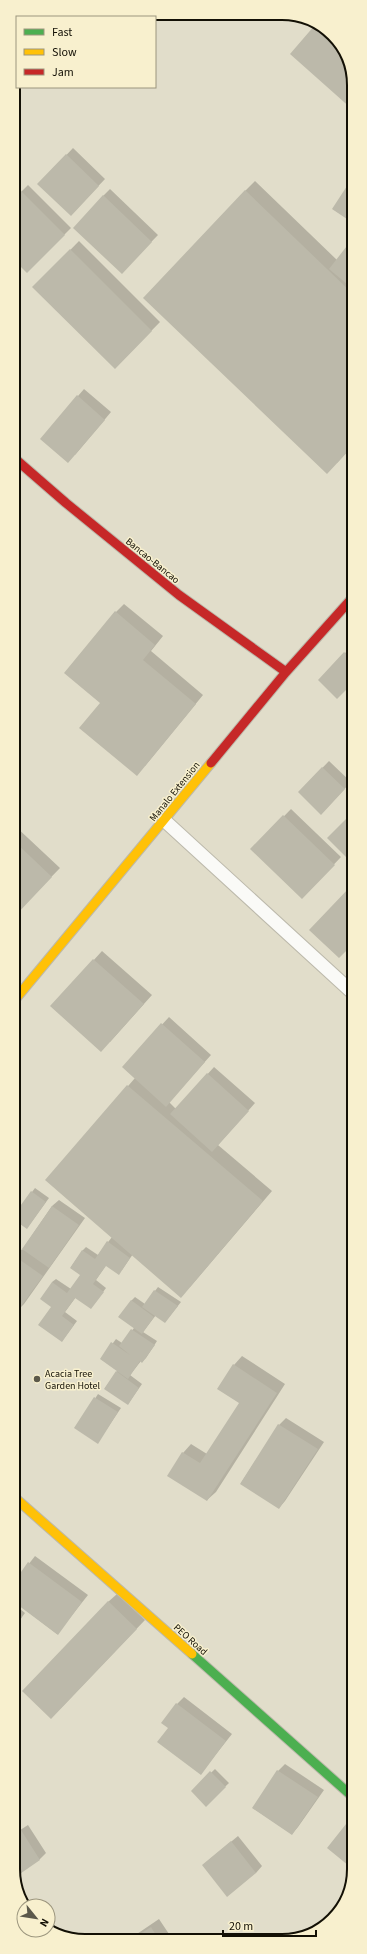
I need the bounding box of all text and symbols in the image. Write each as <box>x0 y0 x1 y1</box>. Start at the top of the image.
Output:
legend <box>16 16 156 88</box>
text: Fast <box>52 24 72 41</box>
text: Slow <box>52 44 77 61</box>
text: Jam <box>52 64 74 81</box>
street label: Bancao-Bancao <box>122 535 182 587</box>
street label: Manalo Extension <box>146 759 203 824</box>
place label: Acacia Tree Garden Hotel <box>45 1367 101 1393</box>
marker: Acacia Tree Garden Hotel <box>32 1374 42 1384</box>
street label: PEO Road <box>170 1621 210 1659</box>
north arrow <box>16 1898 56 1938</box>
scale bar <box>223 1912 316 1938</box>
text: N <box>36 1916 53 1930</box>
text: 20 m <box>229 1918 253 1935</box>

